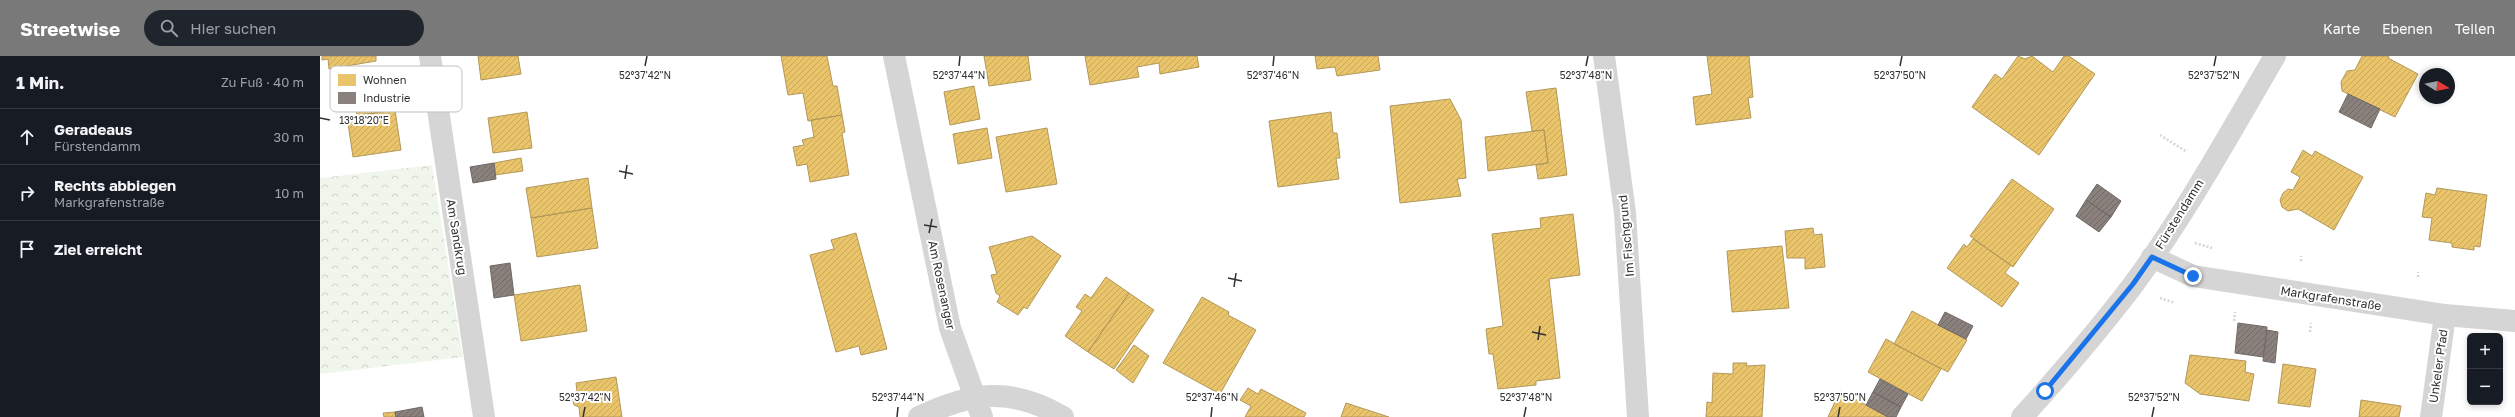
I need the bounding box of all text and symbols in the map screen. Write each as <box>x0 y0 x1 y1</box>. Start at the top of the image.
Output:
search box <box>144 10 424 46</box>
text: Streetwise <box>20 17 120 40</box>
icon: search <box>158 17 180 39</box>
text: Hier suchen <box>190 19 276 37</box>
text: Karte <box>2323 20 2360 37</box>
text: Ebenen <box>2382 20 2433 37</box>
text: Teilen <box>2455 20 2495 37</box>
legend <box>330 66 462 112</box>
north arrow <box>2419 68 2455 104</box>
text: 52°37'42"N <box>619 69 671 81</box>
text: 52°37'44"N <box>933 69 985 81</box>
text: 52°37'46"N <box>1247 69 1299 81</box>
text: 52°37'48"N <box>1560 69 1612 81</box>
text: 52°37'50"N <box>1874 69 1926 81</box>
text: 52°37'52"N <box>2188 69 2240 81</box>
text: 1 Min. <box>16 72 65 93</box>
text: Wohnen <box>363 73 406 86</box>
text: Zu Fuß · 40 m <box>221 74 304 90</box>
text: Industrie <box>363 91 411 104</box>
text: 13°18'20"E <box>339 114 389 126</box>
text: Geradeaus <box>54 120 132 138</box>
icon: ahead <box>16 126 38 148</box>
text: 30 m <box>274 129 304 145</box>
text: Fürstendamm <box>54 138 141 154</box>
text: Rechts abbiegen <box>54 176 176 194</box>
street label: Fürstendamm <box>2151 176 2207 252</box>
icon: right <box>16 182 38 204</box>
text: 10 m <box>275 185 304 201</box>
text: Markgrafenstraße <box>54 194 165 210</box>
street label: Im Fischgrund <box>1615 194 1637 278</box>
street label: Am Sandkrug <box>444 198 470 276</box>
icon: arrive <box>16 238 38 260</box>
street label: Am Rosenanger <box>925 239 959 331</box>
text: Ziel erreicht <box>54 240 142 258</box>
route end <box>2184 267 2202 285</box>
street label: Markgrafenstraße <box>2279 283 2383 313</box>
street label: Unkeler Pfad <box>2425 328 2451 404</box>
map controls <box>2467 333 2503 405</box>
button: + <box>2467 333 2503 369</box>
button: − <box>2467 369 2503 405</box>
route start <box>2036 382 2054 400</box>
text: 52°37'42"N <box>559 391 611 403</box>
text: 52°37'44"N <box>872 391 924 403</box>
text: 52°37'46"N <box>1186 391 1238 403</box>
text: 52°37'48"N <box>1500 391 1552 403</box>
text: 52°37'50"N <box>1814 391 1866 403</box>
text: 52°37'52"N <box>2128 391 2180 403</box>

